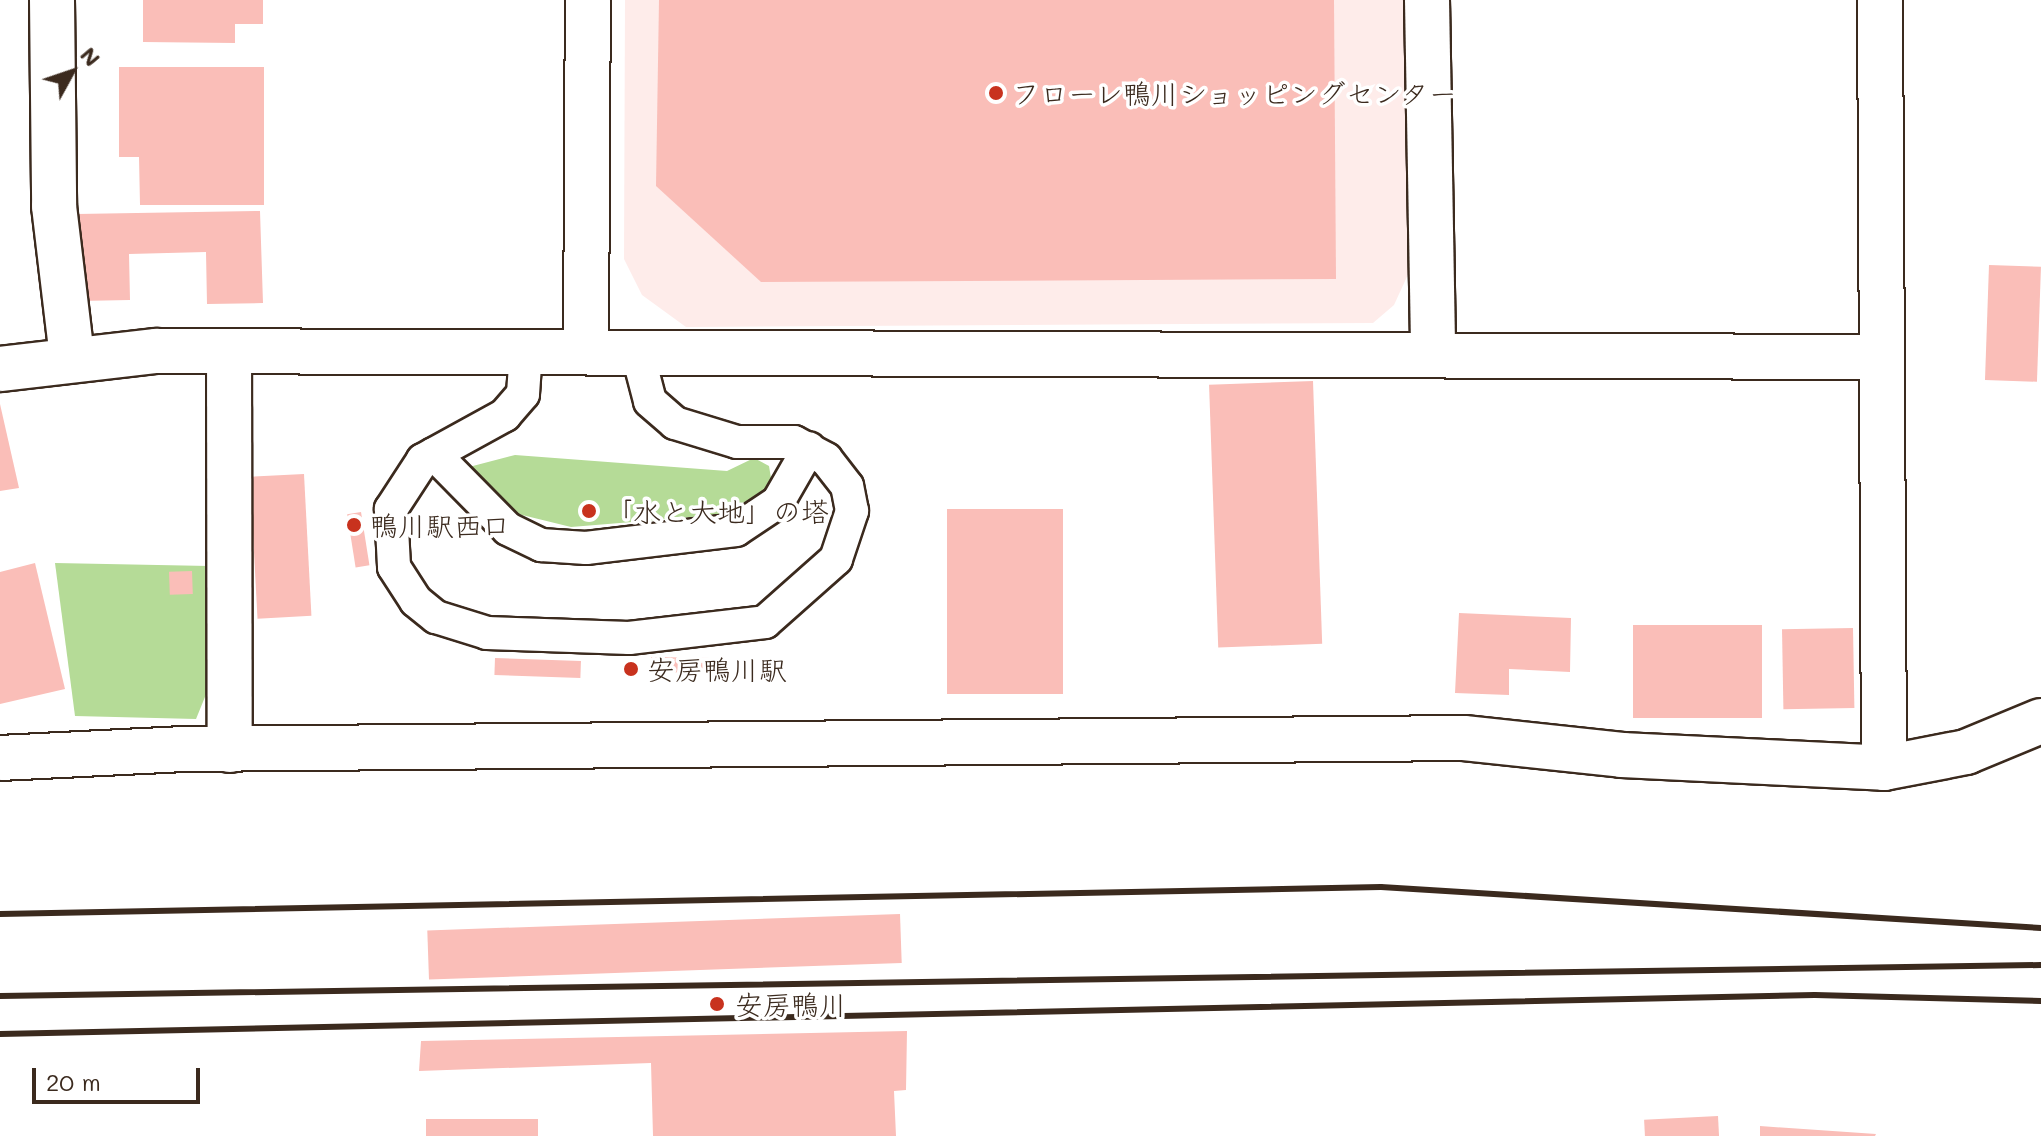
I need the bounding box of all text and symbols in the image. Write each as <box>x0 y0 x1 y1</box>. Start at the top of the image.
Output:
north arrow <box>32 32 112 112</box>
text: N <box>74 41 107 72</box>
place label: フローレ鴨川ショッピングセンター <box>1012 76 1460 110</box>
marker: フローレ鴨川ショッピングセンター <box>987 84 1005 102</box>
place label: 「水と大地」の塔 <box>605 494 829 528</box>
marker: 「水と大地」の塔 <box>580 502 598 520</box>
place label: 鴨川駅西口 <box>370 508 510 542</box>
marker: 鴨川駅西口 <box>345 516 363 534</box>
place label: 安房鴨川駅 <box>647 652 787 686</box>
marker: 安房鴨川駅 <box>622 660 640 678</box>
place label: 安房鴨川 <box>735 987 847 1021</box>
marker: 安房鴨川 <box>706 993 728 1015</box>
scale bar <box>36 1052 204 1102</box>
text: 20 m <box>46 1066 101 1097</box>

